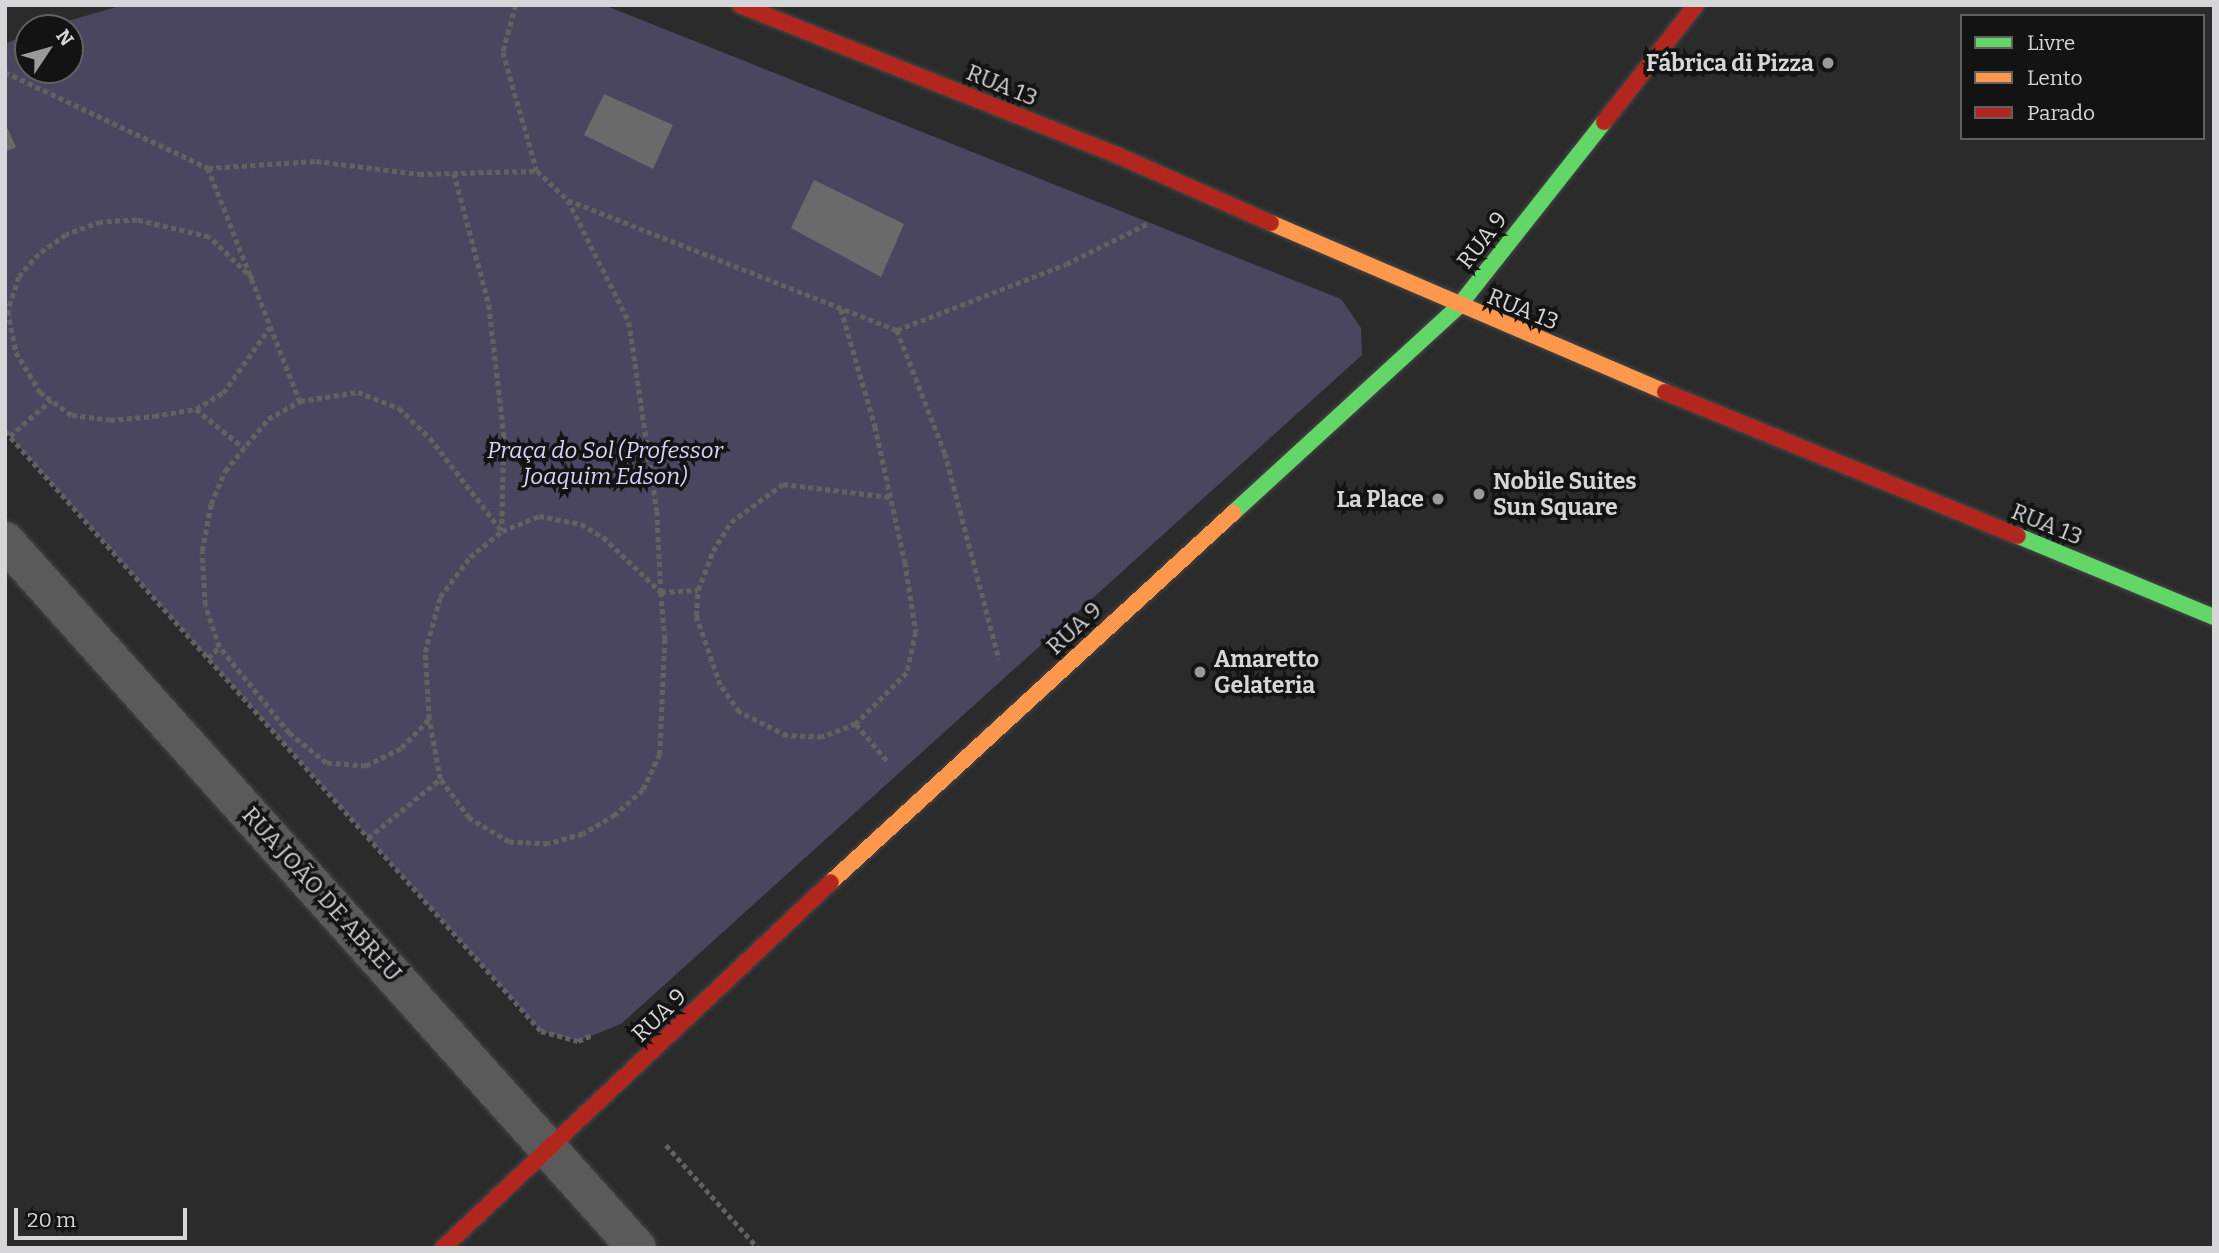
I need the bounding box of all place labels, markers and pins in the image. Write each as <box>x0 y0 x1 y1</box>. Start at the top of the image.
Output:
place label: Fábrica di Pizza <box>1646 49 1814 77</box>
marker: Fábrica di Pizza <box>1820 55 1836 71</box>
place label: Nobile Suites Sun Square <box>1493 467 1637 521</box>
place label: La Place <box>1336 485 1424 513</box>
marker: Nobile Suites Sun Square <box>1471 486 1487 502</box>
marker: La Place <box>1430 491 1446 507</box>
place label: Amaretto Gelateria <box>1214 645 1319 699</box>
marker: Amaretto Gelateria <box>1192 664 1208 680</box>

